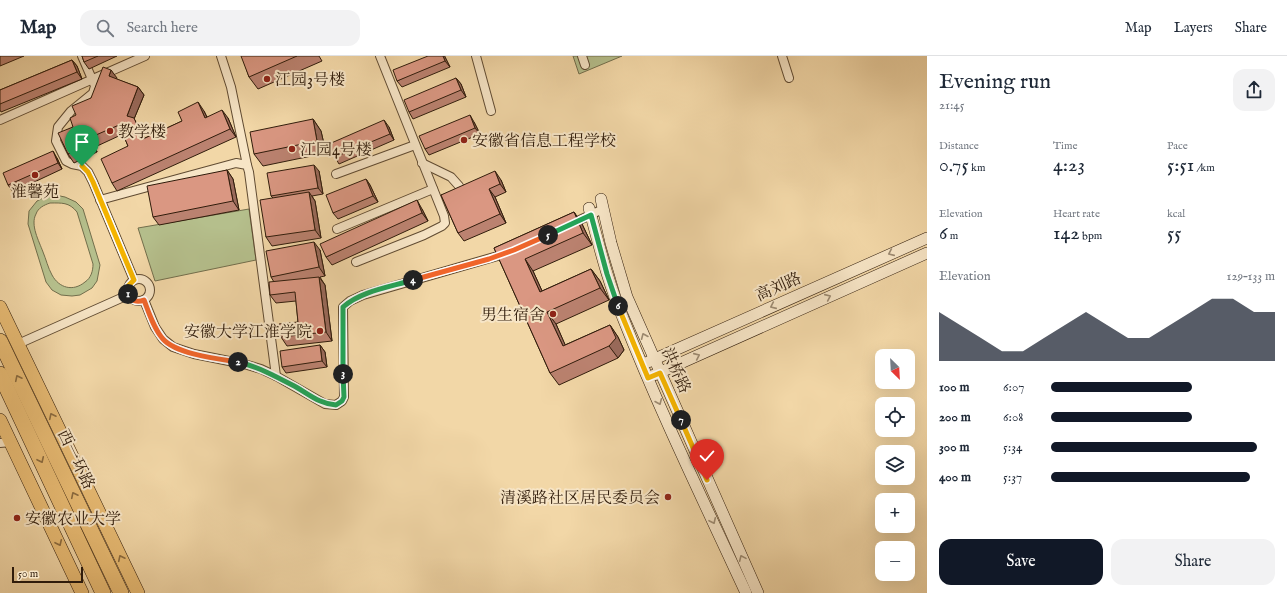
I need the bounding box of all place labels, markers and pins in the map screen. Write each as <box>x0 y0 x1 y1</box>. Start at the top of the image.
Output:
place label: 江园3号楼 <box>275 71 345 91</box>
marker: 江园3号楼 <box>262 74 272 84</box>
place label: 教学楼 <box>118 123 166 143</box>
pin <box>65 125 99 166</box>
marker: 教学楼 <box>105 126 115 136</box>
place label: 安徽省信息工程学校 <box>472 132 616 152</box>
marker: 安徽省信息工程学校 <box>459 135 469 145</box>
place label: 江园4号楼 <box>300 141 372 161</box>
marker: 江园4号楼 <box>287 144 297 154</box>
marker: 淮馨苑 <box>30 170 40 180</box>
place label: 淮馨苑 <box>11 183 59 203</box>
pin: 5 <box>538 225 558 245</box>
pin: 4 <box>403 270 423 290</box>
pin: 1 <box>118 284 138 304</box>
pin: 6 <box>608 296 628 316</box>
place label: 男生宿舍 <box>481 306 545 326</box>
marker: 男生宿舍 <box>548 309 558 319</box>
place label: 安徽大学江淮学院 <box>184 323 312 343</box>
marker: 安徽大学江淮学院 <box>315 326 325 336</box>
pin: 2 <box>228 352 248 372</box>
pin: 3 <box>333 364 353 384</box>
pin: 7 <box>671 410 691 430</box>
pin <box>690 439 724 480</box>
place label: 清溪路社区居民委员会 <box>500 489 660 509</box>
marker: 清溪路社区居民委员会 <box>663 492 673 502</box>
place label: 安徽农业大学 <box>25 510 121 530</box>
marker: 安徽农业大学 <box>12 513 22 523</box>

